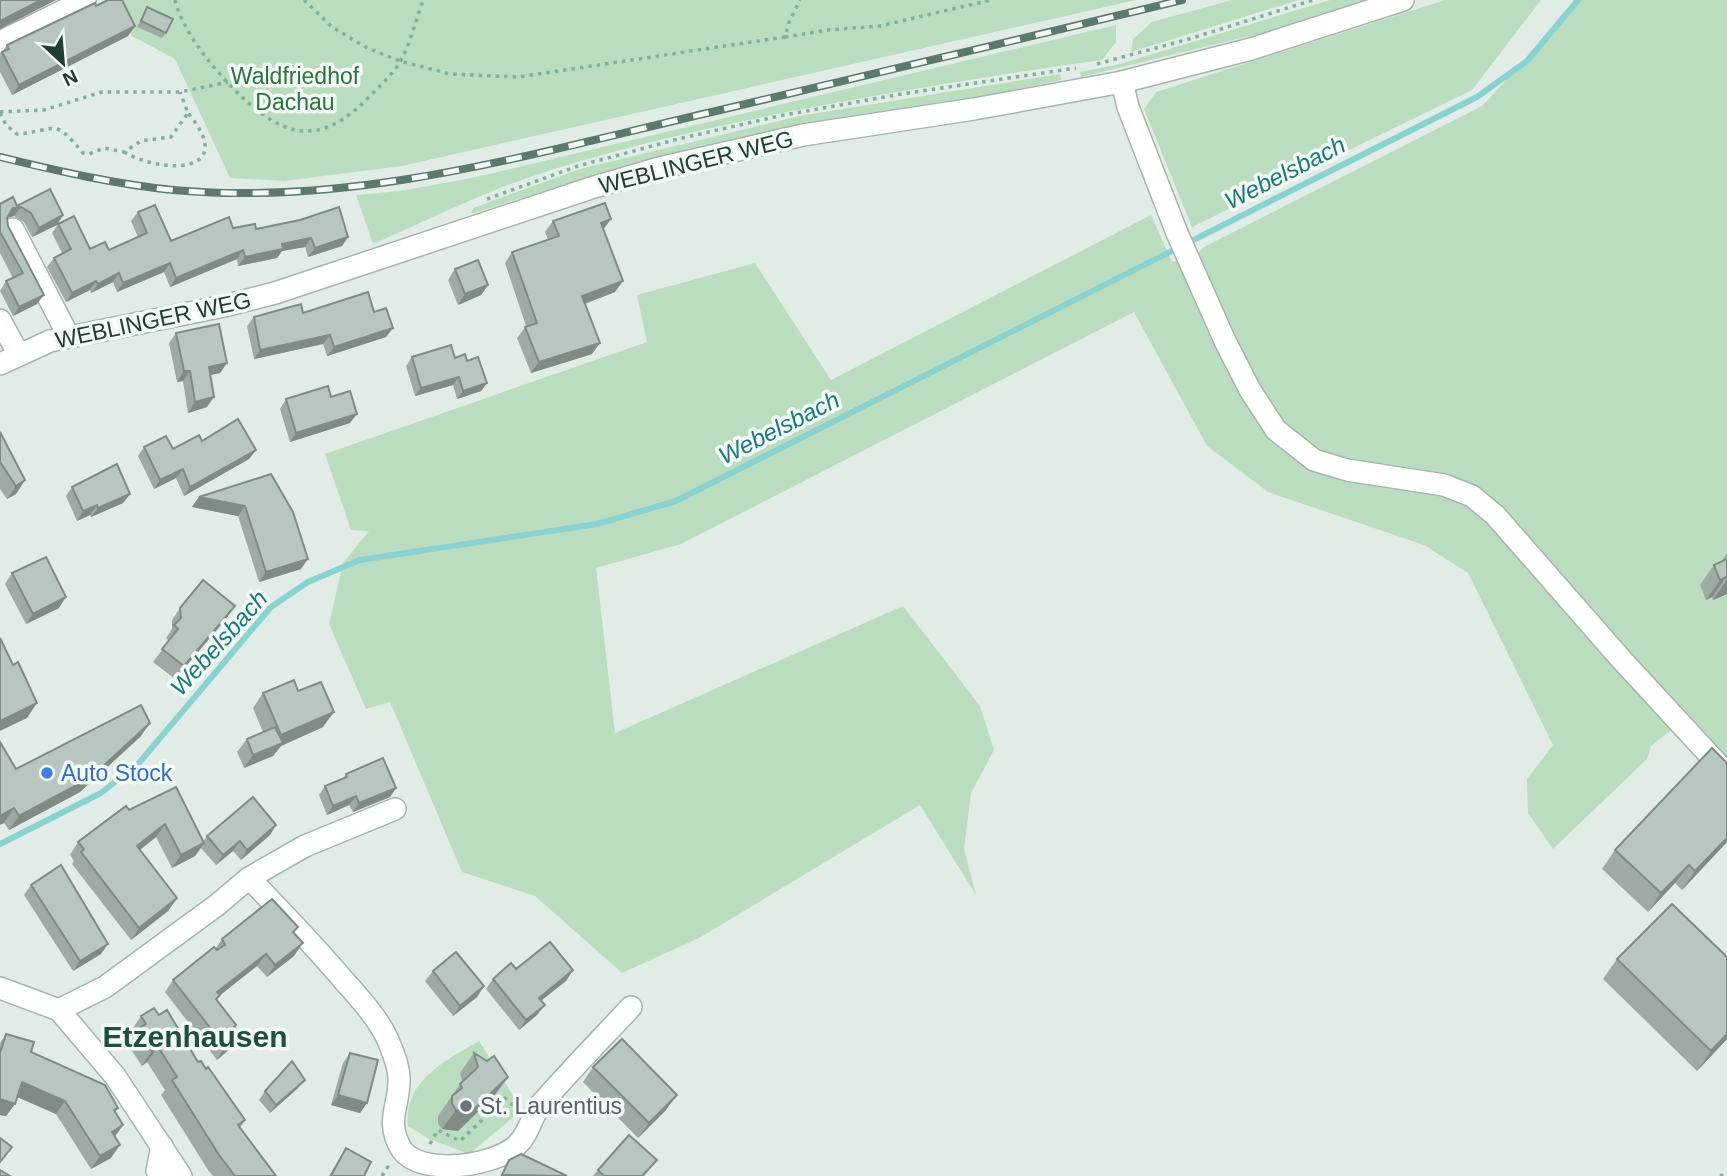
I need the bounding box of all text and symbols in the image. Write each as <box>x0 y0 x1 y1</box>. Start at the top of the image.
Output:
north arrow <box>28 28 98 98</box>
park label: Waldfriedhof Dachau <box>231 63 360 115</box>
text: N <box>59 65 81 90</box>
street label: WEBLINGER WEG <box>596 125 796 199</box>
water label: Webelsbach <box>1220 131 1350 214</box>
street label: WEBLINGER WEG <box>53 287 253 353</box>
water label: Webelsbach <box>714 386 844 469</box>
water label: Webelsbach <box>165 585 273 701</box>
place label: Auto Stock <box>61 760 173 786</box>
marker: Auto Stock <box>39 765 55 781</box>
district label: Etzenhausen <box>102 1020 288 1053</box>
place label: St. Laurentius <box>480 1093 622 1119</box>
marker: St. Laurentius <box>458 1098 474 1114</box>

